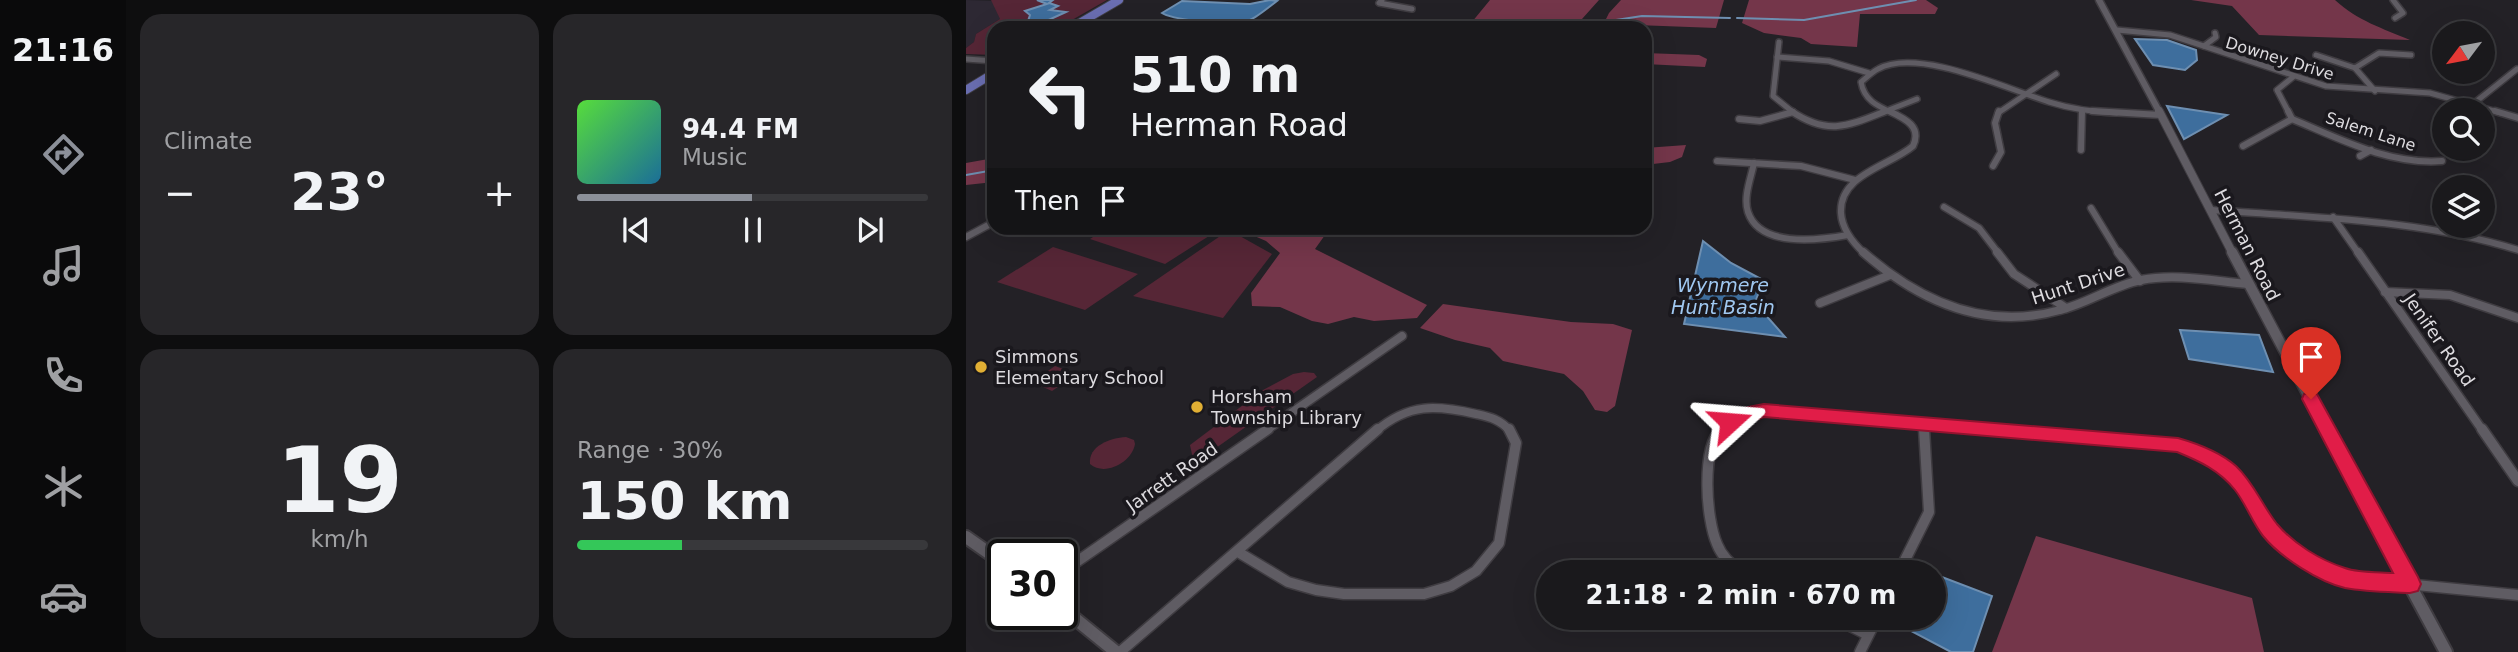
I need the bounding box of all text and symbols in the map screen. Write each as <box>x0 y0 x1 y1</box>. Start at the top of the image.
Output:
north arrow <box>2432 21 2496 84</box>
map controls <box>2432 21 2495 238</box>
text: 21:16 <box>12 31 114 69</box>
street label: Downey Drive <box>2223 33 2336 84</box>
text: 510 m <box>1130 47 1300 104</box>
icon: left <box>1015 49 1106 140</box>
button: search <box>2432 98 2495 161</box>
text: Herman Road <box>1130 106 1348 144</box>
street label: Salem Lane <box>2323 108 2418 155</box>
text: 94.4 FM <box>682 114 799 144</box>
text: Climate <box>164 128 253 154</box>
icon: directions <box>39 130 88 179</box>
text: Music <box>682 144 747 170</box>
text: 23° <box>290 162 389 222</box>
text: − <box>164 171 196 215</box>
text: + <box>483 171 515 215</box>
button: layers <box>2432 175 2495 238</box>
icon: arrive <box>1094 182 1132 220</box>
street label: Herman Road <box>2210 185 2285 304</box>
text: Then <box>1015 186 1080 216</box>
icon: previous <box>617 211 655 249</box>
icon: pause <box>734 211 772 249</box>
icon: next <box>851 211 889 249</box>
icon: music <box>39 241 88 290</box>
street label: Hunt Drive <box>2028 259 2127 309</box>
water label: Wynmere Hunt Basin <box>1671 274 1775 318</box>
street label: Jenifer Road <box>2399 288 2479 390</box>
pin <box>2281 327 2341 399</box>
icon: arrive <box>2292 338 2330 376</box>
place label: Simmons Elementary School <box>995 346 1164 388</box>
icon: phone <box>39 351 88 400</box>
marker: Simmons Elementary School <box>973 359 989 375</box>
position arrow <box>1693 385 1767 459</box>
place label: Horsham Township Library <box>1210 386 1362 428</box>
marker: Horsham Township Library <box>1189 399 1205 415</box>
text: 19 <box>276 428 403 533</box>
text: Range · 30% <box>577 437 723 463</box>
street label: Jarrett Road <box>1121 437 1221 516</box>
icon: climate <box>39 462 88 511</box>
text: 150 km <box>577 471 792 531</box>
text: km/h <box>310 526 369 552</box>
speed limit sign: 30 <box>987 539 1078 630</box>
icon: car <box>39 572 88 621</box>
text: 21:18 · 2 min · 670 m <box>1586 580 1896 610</box>

